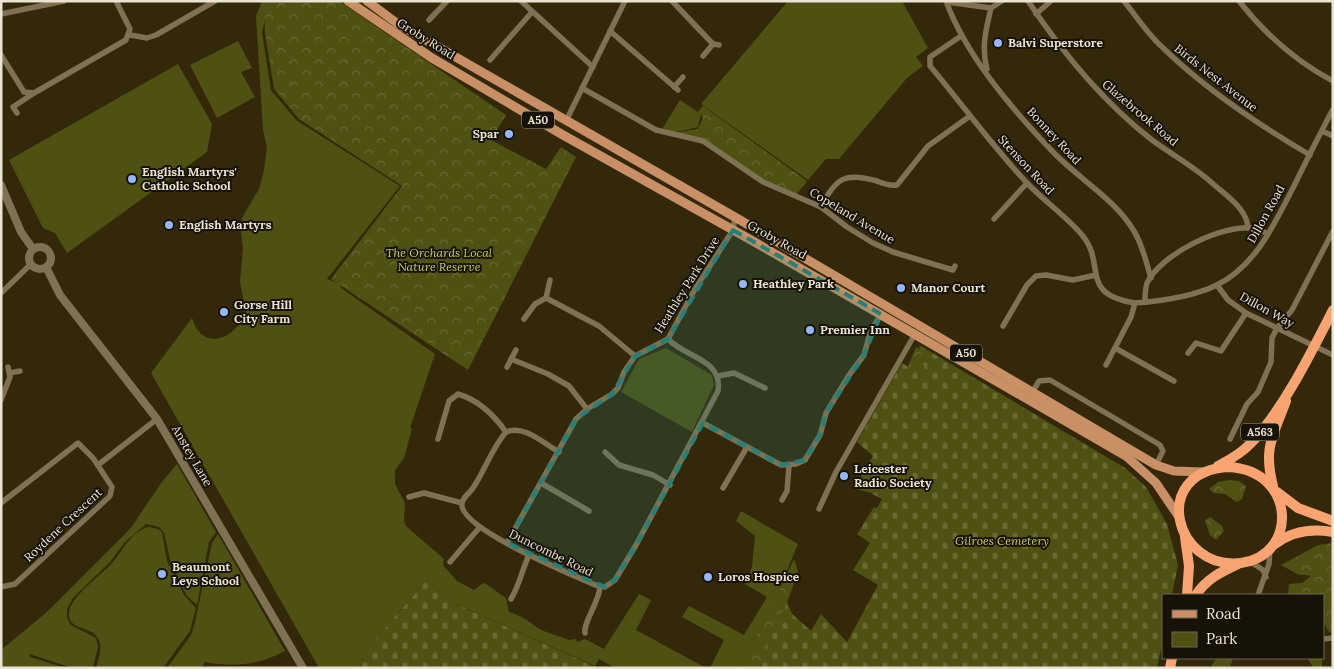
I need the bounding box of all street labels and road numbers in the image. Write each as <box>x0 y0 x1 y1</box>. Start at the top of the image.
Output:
street label: Groby Road <box>395 15 458 62</box>
street label: Birds Nest Avenue <box>1172 40 1261 115</box>
street label: Glazebrook Road <box>1099 76 1181 149</box>
street label: Bonney Road <box>1024 104 1085 167</box>
road number: A50 <box>522 112 554 128</box>
street label: Stenson Road <box>995 132 1058 198</box>
street label: Dillon Road <box>1243 182 1288 245</box>
street label: Copeland Avenue <box>807 184 898 247</box>
street label: Groby Road <box>745 217 810 262</box>
street label: Heathley Park Drive <box>651 233 723 336</box>
street label: Dillon Way <box>1237 288 1298 331</box>
road number: A50 <box>950 344 982 362</box>
street label: Anstey Lane <box>168 422 216 489</box>
road number: A563 <box>1241 424 1279 441</box>
street label: Roydene Crescent <box>20 484 105 565</box>
street label: Duncombe Road <box>507 526 596 579</box>

